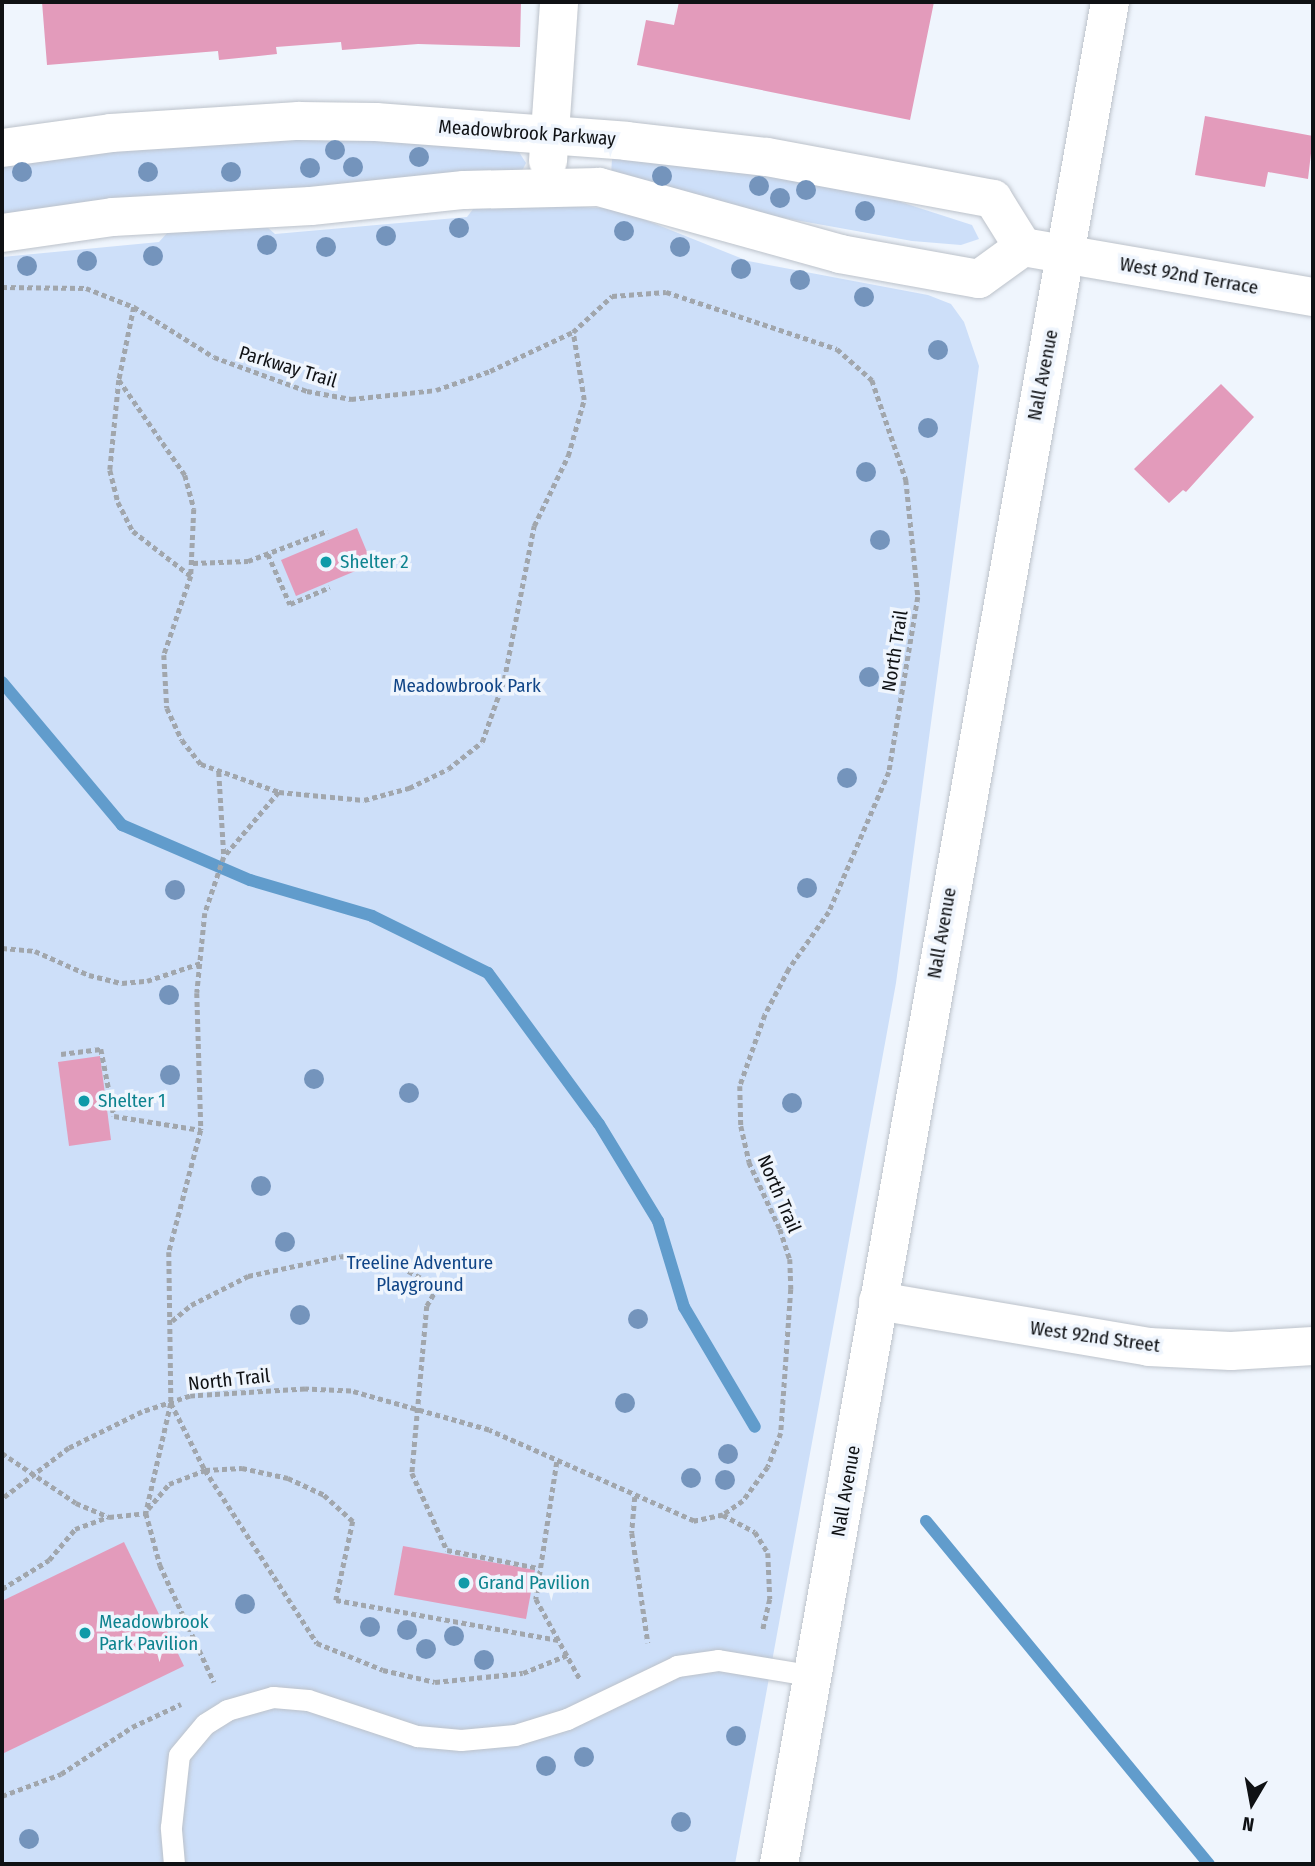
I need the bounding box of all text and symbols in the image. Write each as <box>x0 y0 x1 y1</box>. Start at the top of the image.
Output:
street label: Meadowbrook Parkway <box>438 115 616 151</box>
street label: West 92nd Terrace <box>1118 253 1260 299</box>
street label: Nall Avenue <box>1023 328 1063 422</box>
street label: Parkway Trail <box>236 341 340 393</box>
place label: Shelter 2 <box>340 551 409 573</box>
marker: Shelter 2 <box>318 554 334 570</box>
street label: North Trail <box>877 609 913 693</box>
park label: Meadowbrook Park <box>393 675 541 697</box>
street label: Nall Avenue <box>923 886 961 980</box>
place label: Shelter 1 <box>98 1090 166 1112</box>
marker: Shelter 1 <box>76 1093 92 1109</box>
street label: North Trail <box>752 1152 806 1236</box>
park label: Treeline Adventure Playground <box>347 1252 493 1296</box>
street label: West 92nd Street <box>1029 1317 1161 1357</box>
street label: North Trail <box>187 1364 271 1396</box>
street label: Nall Avenue <box>827 1444 865 1538</box>
place label: Grand Pavilion <box>478 1572 590 1594</box>
marker: Grand Pavilion <box>456 1575 472 1591</box>
place label: Meadowbrook Park Pavilion <box>99 1611 209 1655</box>
marker: Meadowbrook Park Pavilion <box>77 1625 93 1641</box>
north arrow <box>1217 1768 1287 1838</box>
text: N <box>1241 1812 1256 1836</box>

